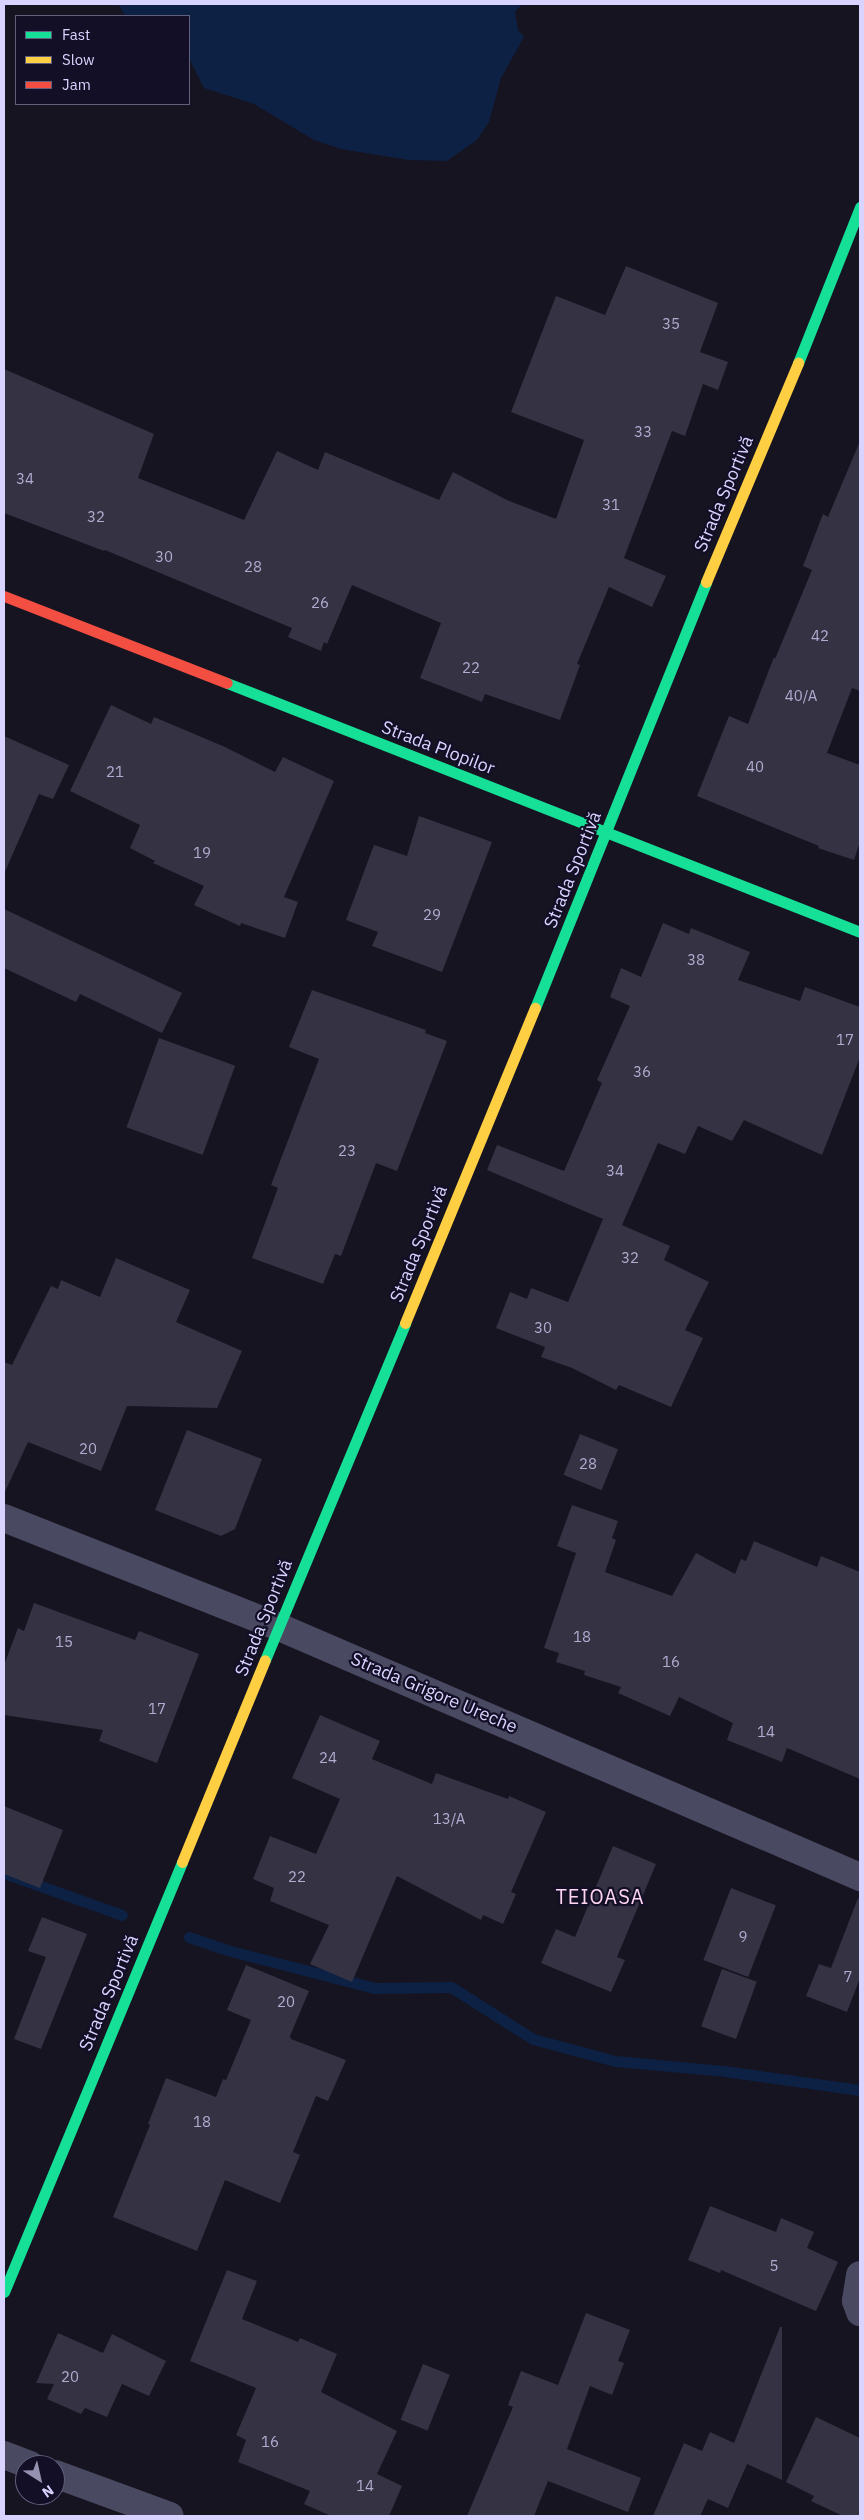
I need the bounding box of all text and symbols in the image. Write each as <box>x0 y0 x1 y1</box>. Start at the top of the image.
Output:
legend <box>15 15 190 105</box>
text: Fast <box>62 25 90 44</box>
text: Slow <box>62 50 95 69</box>
text: Jam <box>62 75 91 94</box>
house number: 35 <box>662 315 680 333</box>
house number: 33 <box>634 423 652 441</box>
street label: Strada Sportivă <box>690 433 758 555</box>
house number: 34 <box>16 470 34 488</box>
house number: 31 <box>602 496 620 514</box>
house number: 32 <box>87 508 105 526</box>
house number: 30 <box>155 548 173 566</box>
house number: 28 <box>244 558 262 576</box>
house number: 26 <box>311 594 329 612</box>
house number: 42 <box>811 627 829 645</box>
house number: 22 <box>462 659 480 677</box>
house number: 40/A <box>785 687 817 705</box>
street label: Strada Plopilor <box>378 716 498 780</box>
house number: 40 <box>746 758 764 776</box>
house number: 21 <box>106 763 124 781</box>
street label: Strada Sportivă <box>540 808 606 932</box>
house number: 19 <box>193 844 211 862</box>
house number: 29 <box>423 906 441 924</box>
house number: 38 <box>687 951 705 969</box>
house number: 17 <box>836 1031 854 1049</box>
house number: 36 <box>633 1063 651 1081</box>
house number: 23 <box>338 1142 356 1160</box>
house number: 34 <box>606 1162 624 1180</box>
street label: Strada Sportivă <box>386 1182 452 1306</box>
house number: 32 <box>621 1249 639 1267</box>
house number: 30 <box>534 1319 552 1337</box>
house number: 20 <box>79 1440 97 1458</box>
house number: 28 <box>579 1455 597 1473</box>
street label: Strada Sportivă <box>231 1556 297 1680</box>
house number: 18 <box>573 1628 591 1646</box>
house number: 15 <box>55 1633 73 1651</box>
street label: Strada Grigore Ureche <box>348 1648 520 1738</box>
house number: 16 <box>662 1653 680 1671</box>
house number: 17 <box>148 1700 166 1718</box>
house number: 14 <box>757 1723 775 1741</box>
house number: 24 <box>319 1749 337 1767</box>
house number: 13/A <box>433 1810 465 1828</box>
house number: 22 <box>288 1868 306 1886</box>
district label: TEIOASA <box>555 1884 645 1908</box>
house number: 9 <box>739 1928 747 1946</box>
street label: Strada Sportivă <box>75 1932 143 2054</box>
house number: 7 <box>844 1968 852 1986</box>
house number: 20 <box>277 1993 295 2011</box>
house number: 18 <box>193 2113 211 2131</box>
house number: 5 <box>770 2257 778 2275</box>
house number: 20 <box>61 2368 79 2386</box>
house number: 16 <box>261 2433 279 2451</box>
north arrow <box>15 2455 65 2505</box>
house number: 14 <box>356 2477 374 2495</box>
text: N <box>39 2481 57 2502</box>

